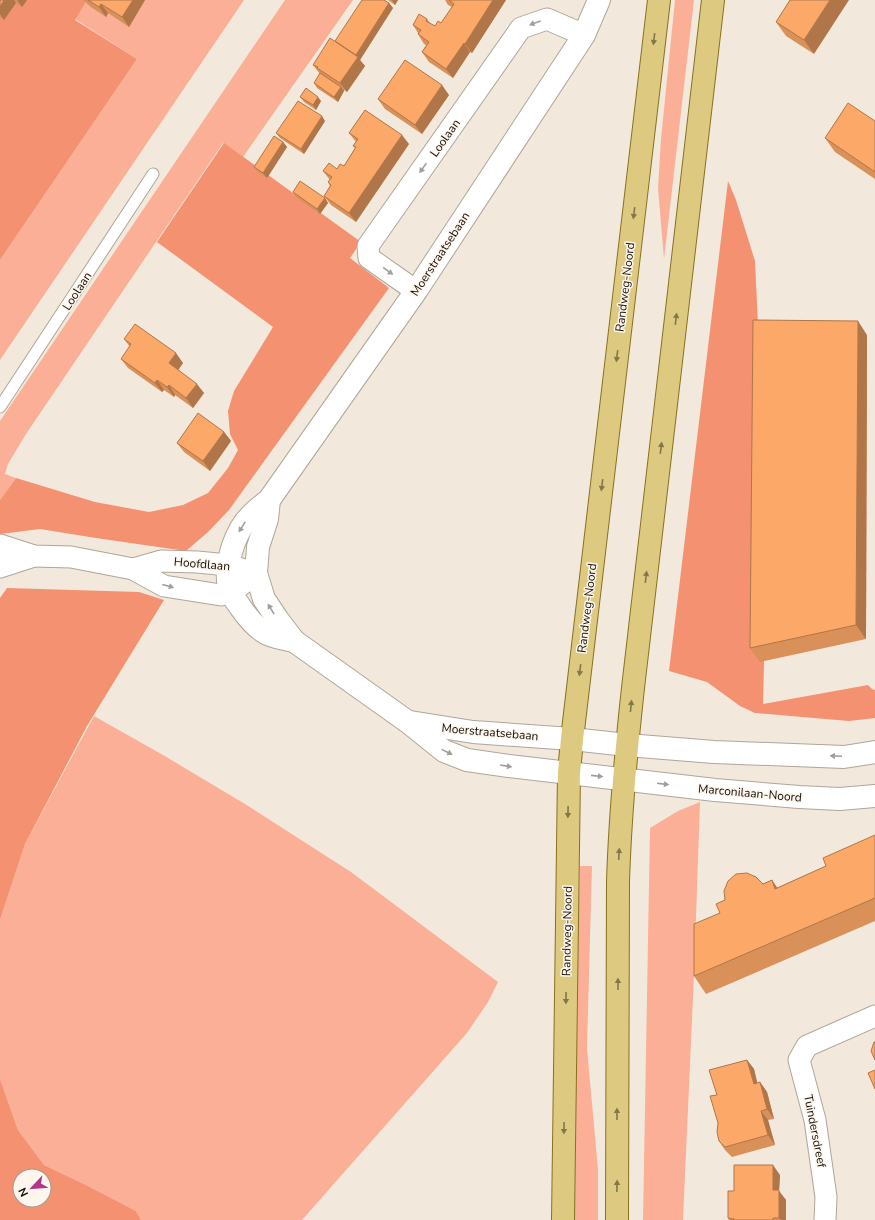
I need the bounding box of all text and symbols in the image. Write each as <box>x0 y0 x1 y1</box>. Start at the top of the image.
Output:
one-way arrow <box>529 20 541 26</box>
one-way arrow <box>651 33 657 45</box>
street label: Loolaan <box>426 116 464 160</box>
one-way arrow <box>419 163 427 173</box>
one-way arrow <box>630 207 637 219</box>
street label: Moerstraatsebaan <box>407 209 473 299</box>
street label: Randweg-Noord <box>612 241 638 333</box>
one-way arrow <box>383 267 393 275</box>
street label: Loolaan <box>59 269 95 313</box>
one-way arrow <box>673 313 679 325</box>
one-way arrow <box>614 350 620 362</box>
one-way arrow <box>658 442 664 454</box>
one-way arrow <box>598 479 605 492</box>
one-way arrow <box>239 521 246 533</box>
street label: Hoofdlaan <box>173 554 231 574</box>
street label: Randweg-Noord <box>574 562 600 654</box>
one-way arrow <box>643 571 649 583</box>
one-way arrow <box>162 583 174 589</box>
one-way arrow <box>267 604 275 614</box>
one-way arrow <box>577 664 583 676</box>
one-way arrow <box>628 700 634 712</box>
street label: Moerstraatsebaan <box>441 720 539 744</box>
one-way arrow <box>442 749 453 755</box>
one-way arrow <box>830 753 842 760</box>
one-way arrow <box>500 763 512 769</box>
one-way arrow <box>591 773 603 780</box>
street label: Marconilaan-Noord <box>697 780 803 806</box>
one-way arrow <box>657 781 670 787</box>
one-way arrow <box>565 806 571 819</box>
one-way arrow <box>616 848 623 860</box>
street label: Randweg-Noord <box>558 886 576 976</box>
one-way arrow <box>615 977 621 990</box>
one-way arrow <box>563 992 569 1005</box>
street label: Tuindersdreef <box>800 1093 830 1170</box>
one-way arrow <box>614 1108 621 1120</box>
one-way arrow <box>561 1122 567 1135</box>
north arrow <box>12 1168 52 1208</box>
one-way arrow <box>614 1179 620 1192</box>
text: N <box>15 1185 32 1199</box>

